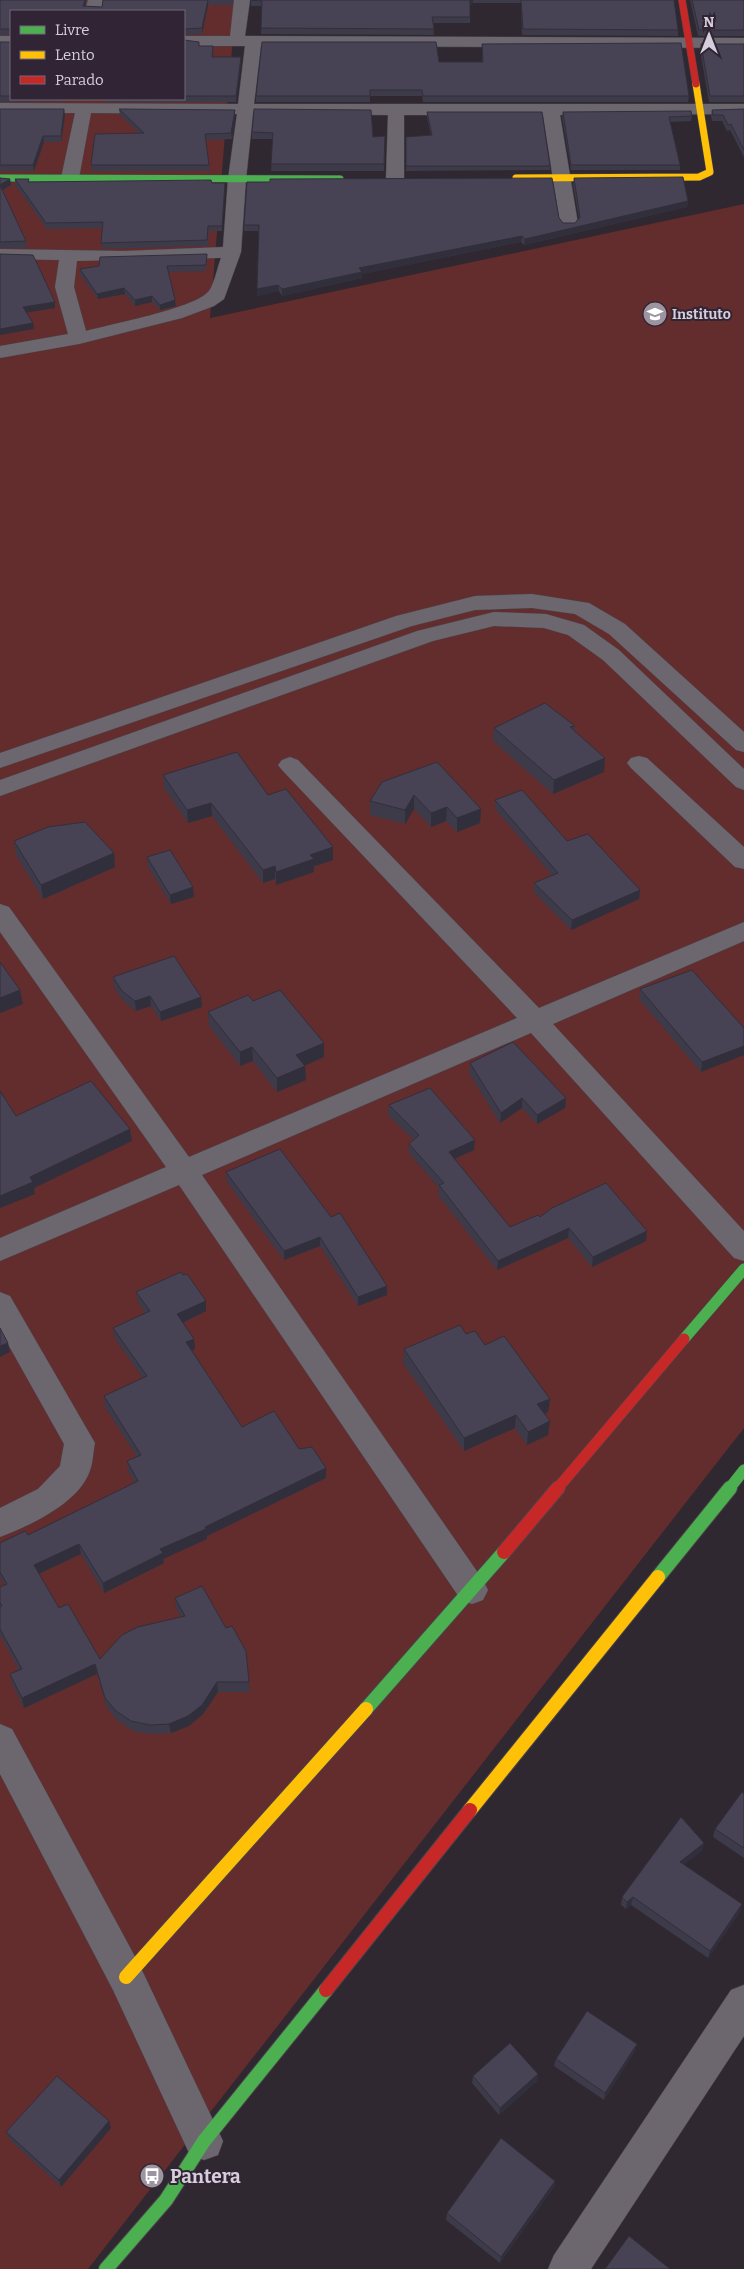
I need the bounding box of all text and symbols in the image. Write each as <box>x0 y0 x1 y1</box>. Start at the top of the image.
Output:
legend <box>10 10 185 100</box>
north arrow <box>684 10 734 60</box>
text: N <box>704 14 715 31</box>
text: Livre <box>55 21 90 39</box>
text: Lento <box>55 46 95 64</box>
text: Parado <box>55 71 104 89</box>
school or university icon: Instituto <box>642 301 668 327</box>
place label: Instituto <box>672 306 731 323</box>
bus stop icon: Pantera <box>139 2163 165 2189</box>
place label: Pantera <box>170 2165 241 2188</box>

